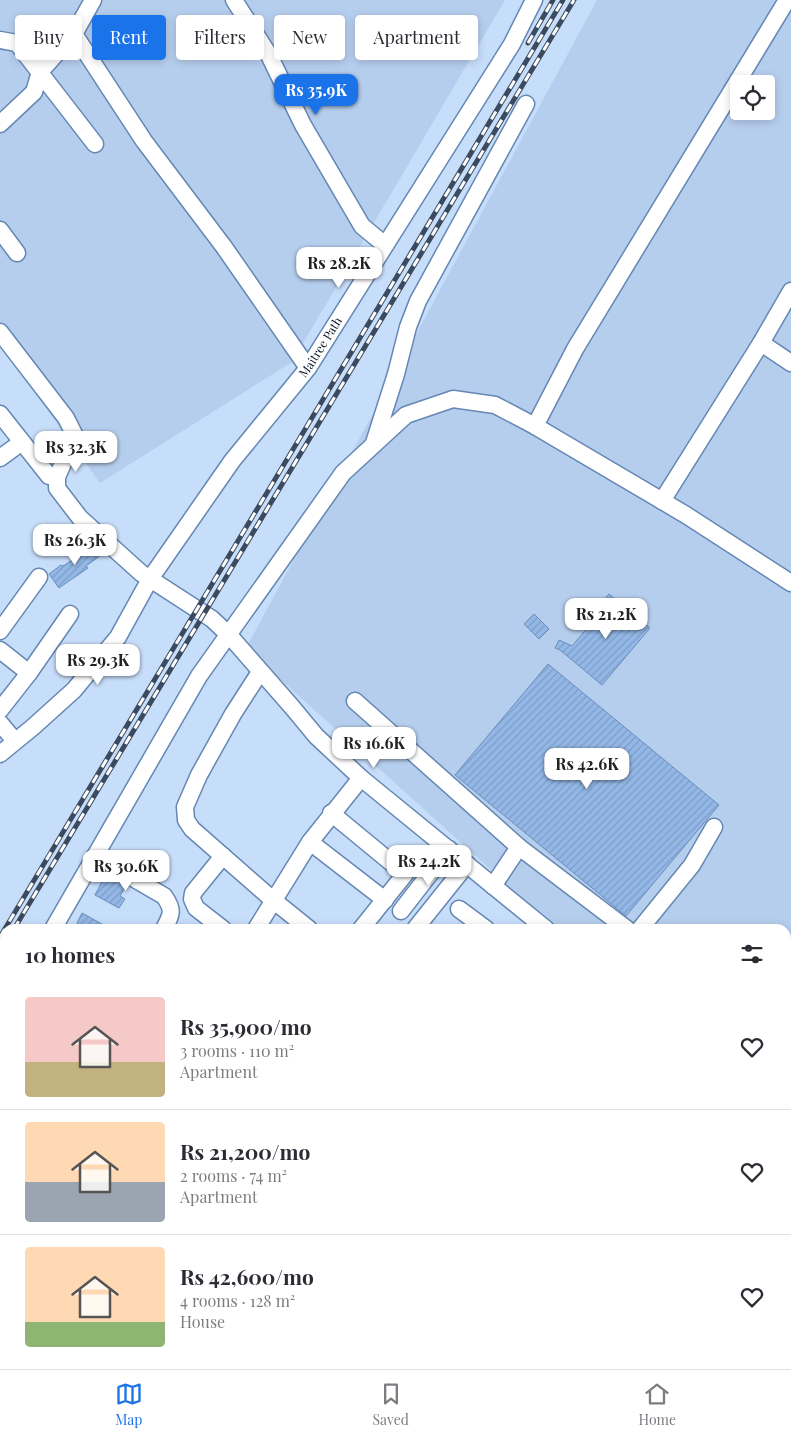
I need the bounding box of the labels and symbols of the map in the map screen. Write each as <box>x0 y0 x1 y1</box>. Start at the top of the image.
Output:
pin: Rs 35.9K <box>264 74 368 116</box>
pin: Rs 28.2K <box>287 246 391 289</box>
street label: Maitree Path <box>295 314 345 380</box>
pin: Rs 32.3K <box>24 430 128 473</box>
pin: Rs 26.3K <box>23 524 127 566</box>
pin: Rs 21.2K <box>554 598 658 640</box>
pin: Rs 29.3K <box>46 644 150 686</box>
pin: Rs 16.6K <box>322 726 426 769</box>
pin: Rs 42.6K <box>535 748 639 790</box>
pin: Rs 24.2K <box>377 844 481 887</box>
pin: Rs 30.6K <box>74 850 178 892</box>

